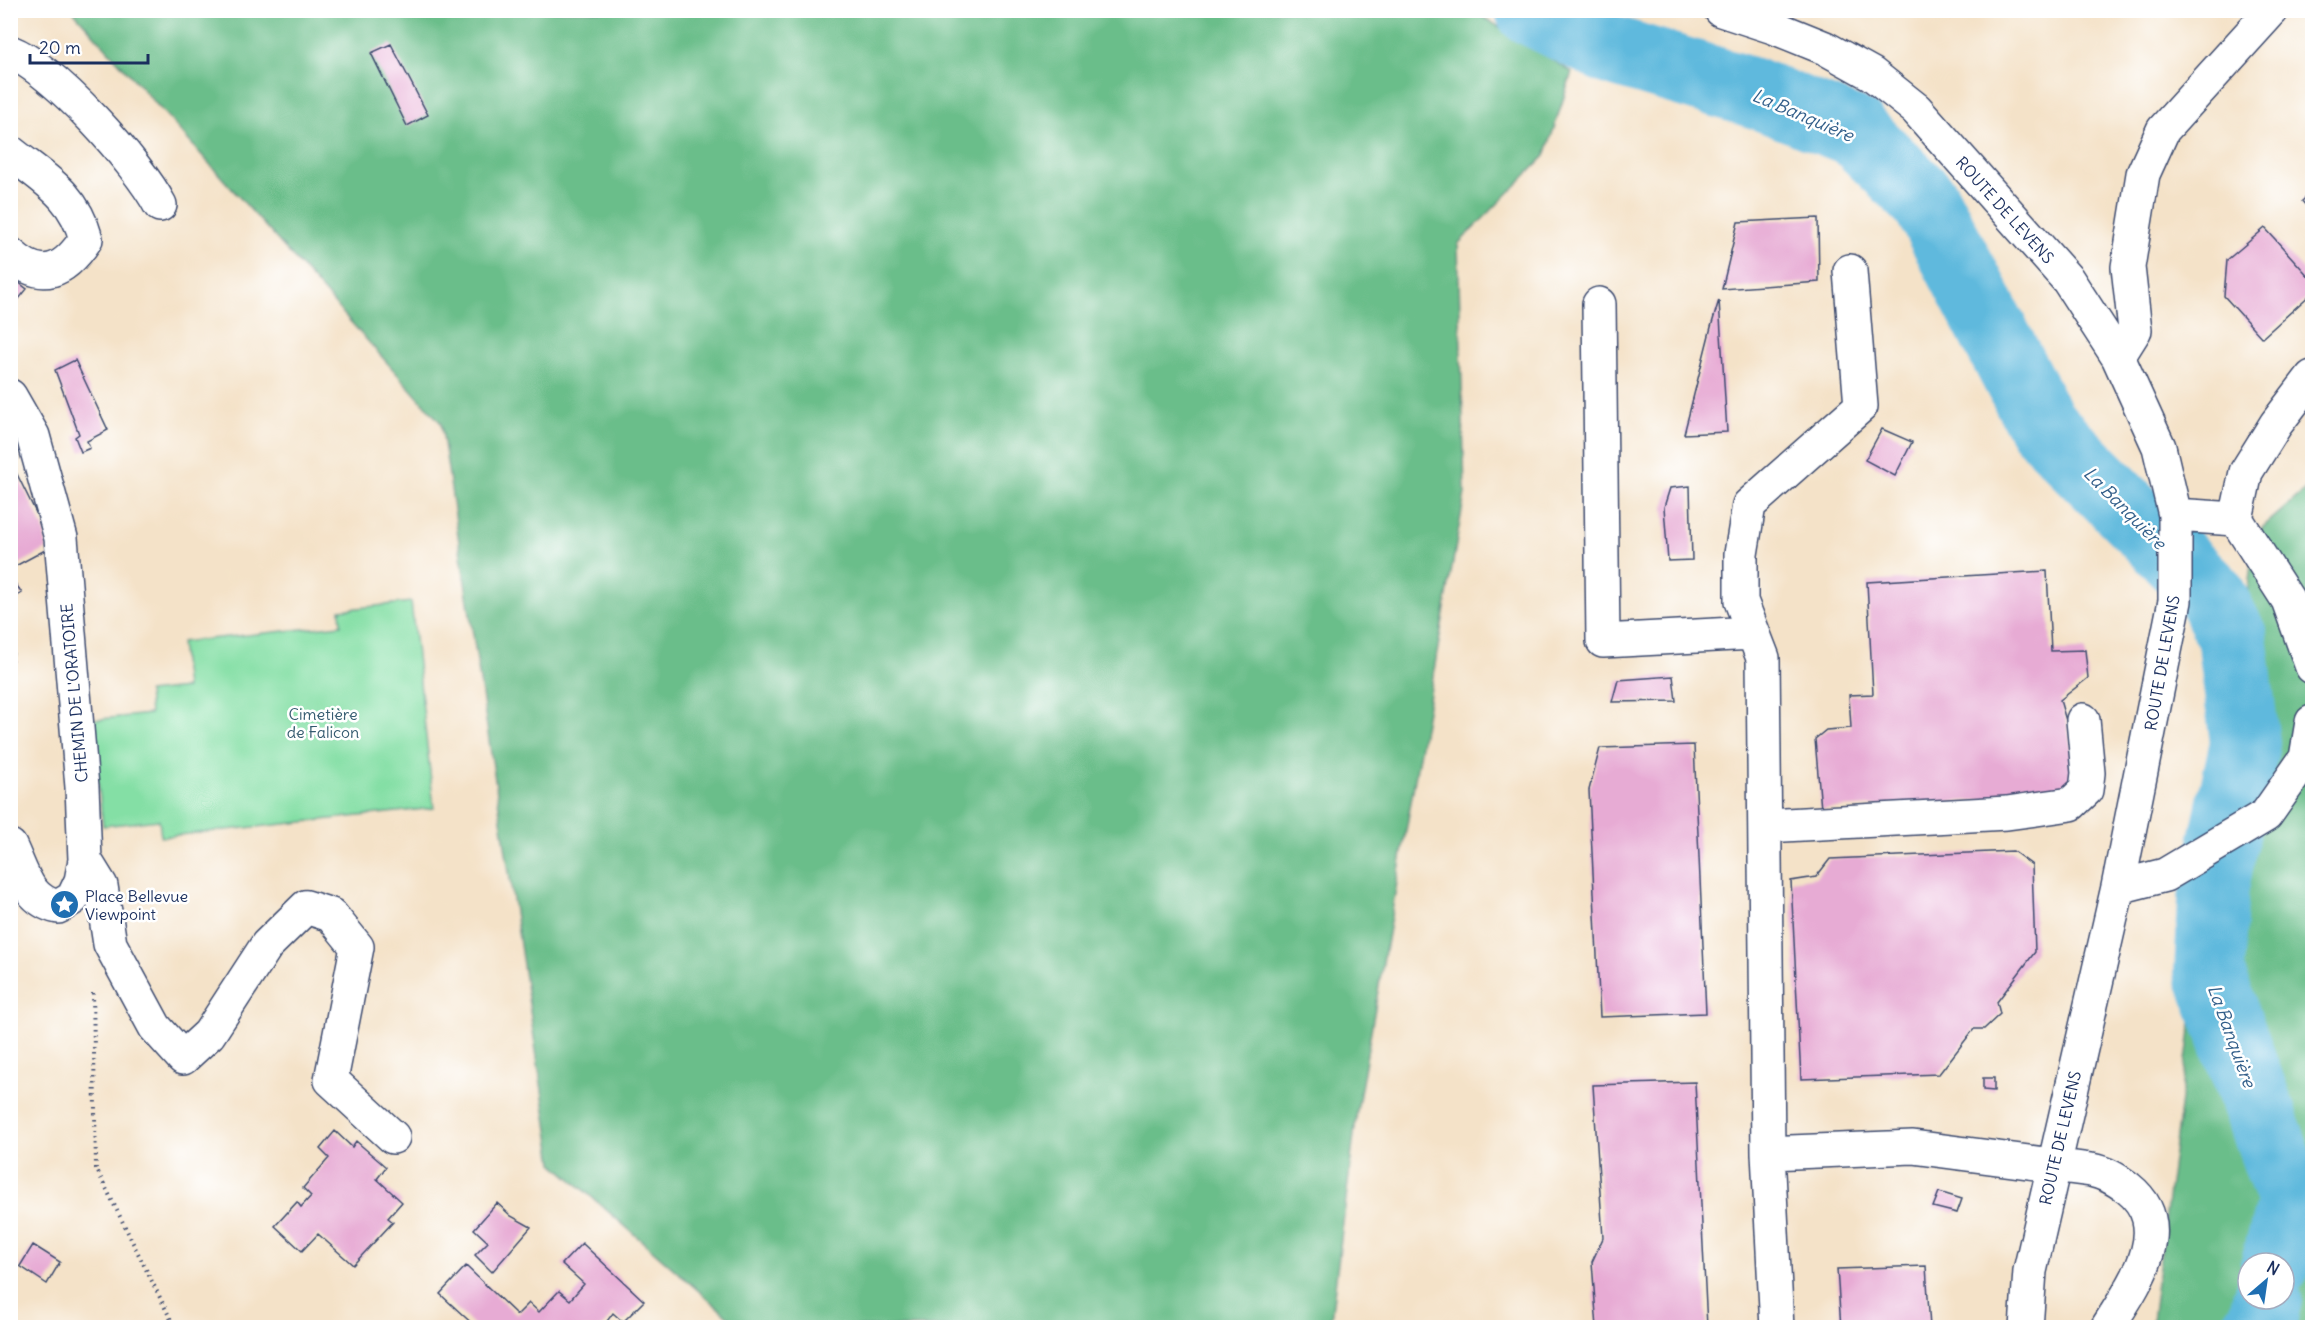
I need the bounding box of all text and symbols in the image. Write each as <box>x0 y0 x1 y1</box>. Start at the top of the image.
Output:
scale bar <box>30 27 148 65</box>
text: 20 m <box>39 36 81 59</box>
water label: La Banquière <box>1749 83 1858 147</box>
street label: ROUTE DE LEVENS <box>1952 152 2058 268</box>
water label: La Banquière <box>2079 462 2172 555</box>
street label: ROUTE DE LEVENS <box>2140 594 2184 732</box>
street label: CHEMIN DE L'ORATOIRE <box>56 603 92 783</box>
park label: Cimetière de Falicon <box>287 704 359 742</box>
place label: Place Bellevue Viewpoint <box>85 886 188 924</box>
place icon: Place Bellevue Viewpoint <box>48 889 80 921</box>
water label: La Banquière <box>2203 982 2262 1092</box>
street label: ROUTE DE LEVENS <box>2035 1069 2085 1207</box>
north arrow <box>2236 1251 2296 1311</box>
text: N <box>2264 1256 2283 1279</box>

